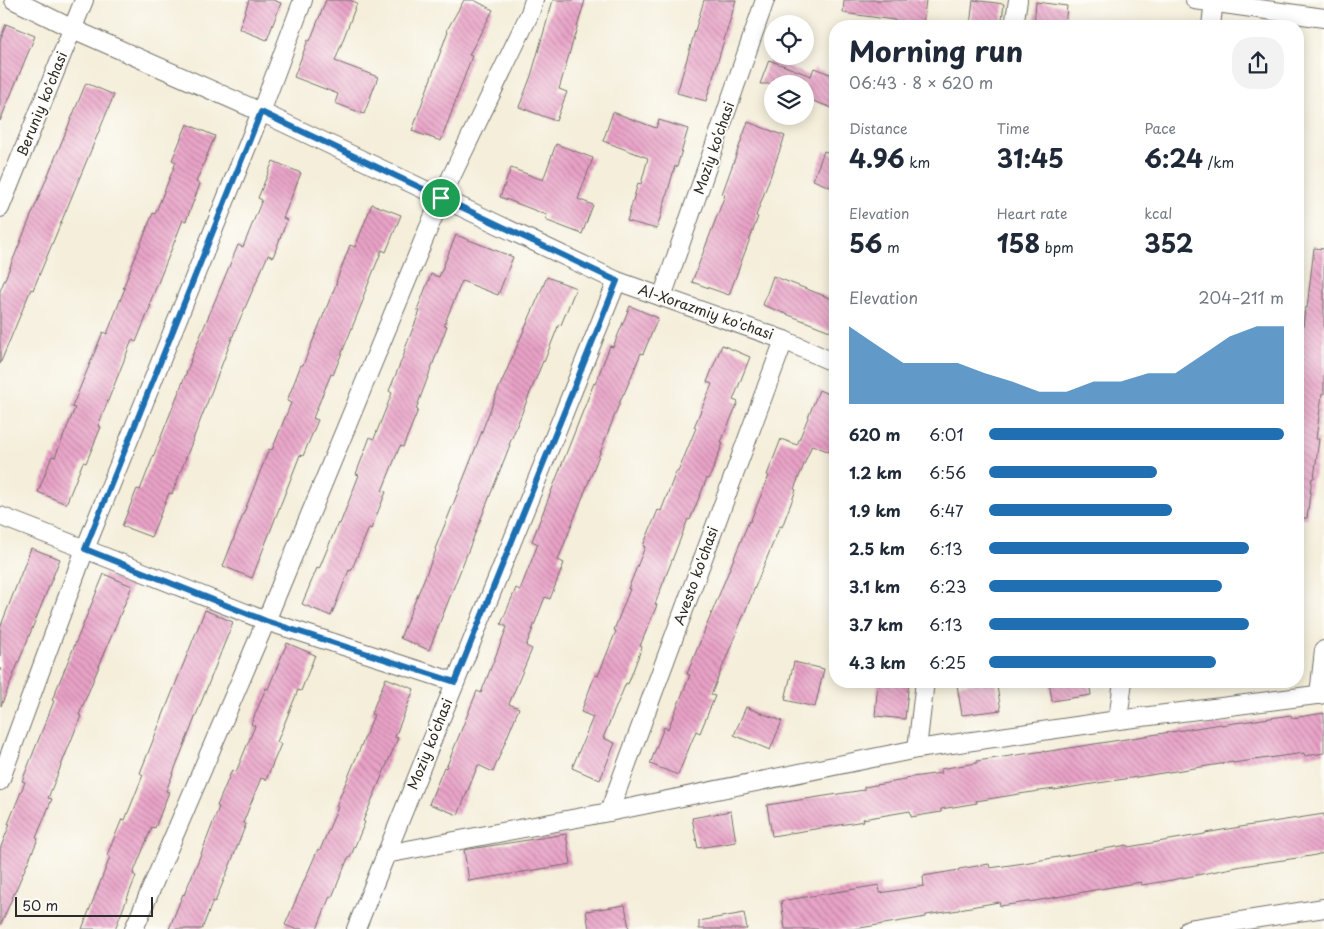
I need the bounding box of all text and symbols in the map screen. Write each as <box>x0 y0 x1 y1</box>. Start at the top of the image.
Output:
map controls <box>764 15 814 125</box>
button: locate <box>764 15 814 65</box>
text: Morning run <box>849 29 1023 72</box>
button: share <box>1232 37 1284 89</box>
street label: Beruniy ko'chasi <box>11 48 72 159</box>
text: 06:43 · 8 × 620 m <box>849 70 993 94</box>
button: layers <box>764 75 814 125</box>
street label: Moziy ko‘chasi <box>688 99 739 197</box>
text: Distance <box>849 118 908 139</box>
text: Time <box>997 118 1030 139</box>
text: Pace <box>1144 118 1176 139</box>
text: 4.96 <box>849 139 905 177</box>
text: 31:45 <box>997 139 1064 177</box>
text: 6:24 <box>1144 139 1203 177</box>
text: km <box>905 152 930 173</box>
text: /km <box>1203 152 1234 173</box>
pin <box>420 177 462 219</box>
icon: arrive <box>427 184 455 212</box>
text: Elevation <box>849 203 909 224</box>
text: Heart rate <box>997 203 1067 224</box>
text: kcal <box>1144 203 1172 224</box>
text: 56 <box>849 224 882 262</box>
text: 158 <box>997 224 1040 262</box>
text: 352 <box>1144 224 1193 262</box>
text: m <box>882 237 900 258</box>
text: bpm <box>1040 237 1074 258</box>
street label: Al-Xorazmiy ko'chasi <box>636 279 777 345</box>
text: Elevation <box>849 285 918 309</box>
text: 204–211 m <box>1198 285 1284 309</box>
text: 620 m <box>849 422 900 446</box>
text: 6:01 <box>929 422 964 446</box>
text: 1.2 km <box>849 460 902 484</box>
text: 6:56 <box>929 460 966 484</box>
text: 1.9 km <box>849 498 901 522</box>
text: 6:47 <box>929 498 964 522</box>
street label: Avesto ko'chasi <box>668 524 723 628</box>
text: 2.5 km <box>849 536 905 560</box>
text: 6:13 <box>929 536 963 560</box>
text: 3.1 km <box>849 574 900 598</box>
text: 6:23 <box>929 574 966 598</box>
text: 3.7 km <box>849 612 903 636</box>
text: 6:13 <box>929 612 963 636</box>
text: 4.3 km <box>849 650 906 674</box>
text: 6:25 <box>929 650 966 674</box>
street label: Moziy ko‘chasi <box>402 695 457 793</box>
scale bar <box>15 894 152 917</box>
text: 50 m <box>22 895 58 916</box>

